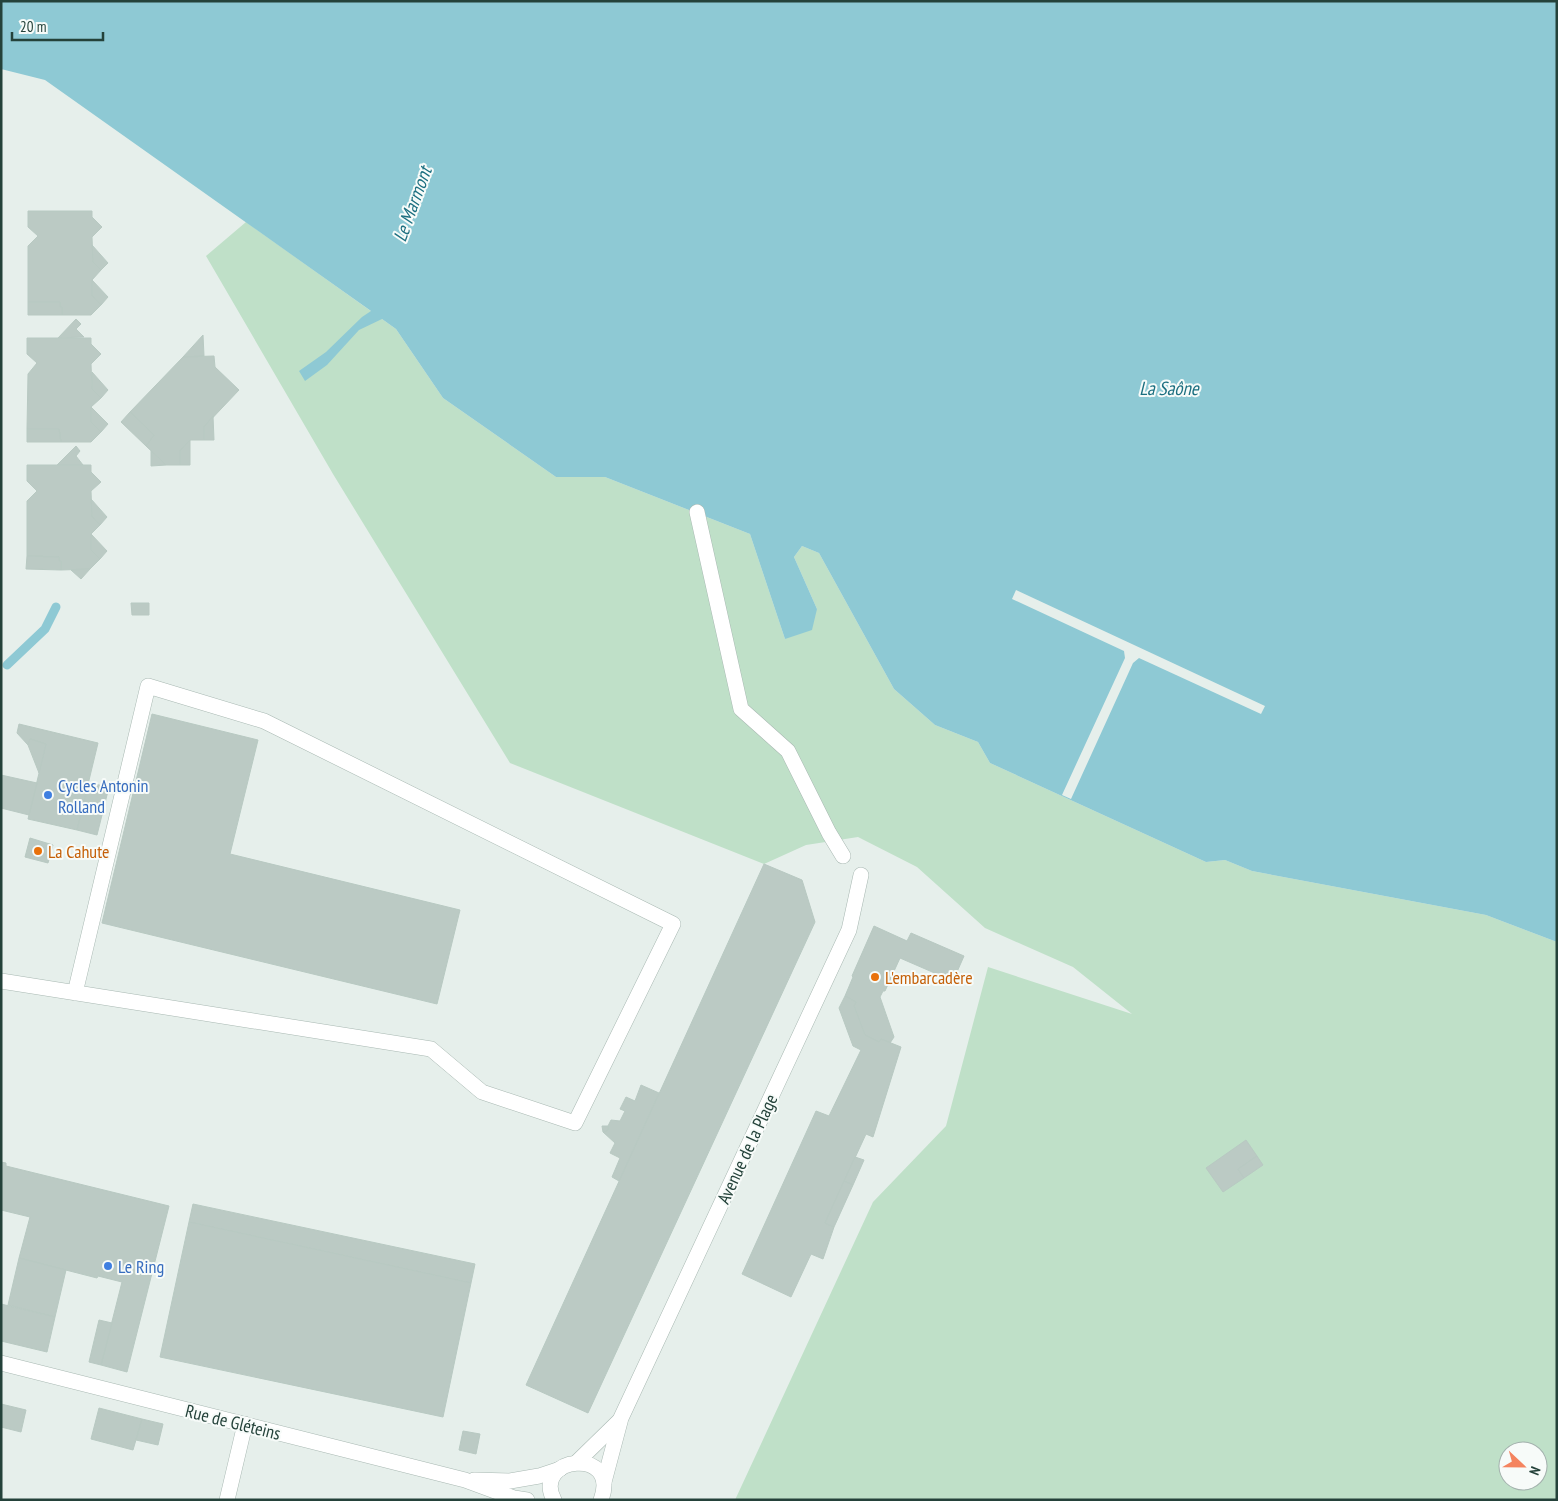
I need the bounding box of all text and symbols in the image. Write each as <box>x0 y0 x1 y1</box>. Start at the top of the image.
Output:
scale bar <box>12 10 104 42</box>
text: 20 m <box>20 17 46 36</box>
water label: Le Marmont <box>387 161 438 245</box>
water label: La Saône <box>1139 376 1200 400</box>
place label: Cycles Antonin Rolland <box>58 774 149 818</box>
marker: Cycles Antonin Rolland <box>42 789 54 801</box>
place label: La Cahute <box>48 840 109 863</box>
marker: La Cahute <box>32 845 44 857</box>
place label: L'embarcadère <box>885 966 973 989</box>
marker: L'embarcadère <box>869 971 881 983</box>
street label: Avenue de la Plage <box>712 1091 782 1207</box>
place label: Le Ring <box>118 1255 164 1278</box>
marker: Le Ring <box>102 1260 114 1272</box>
street label: Rue de Gléteins <box>183 1399 283 1445</box>
north arrow <box>1498 1441 1548 1491</box>
text: N <box>1525 1464 1545 1478</box>

